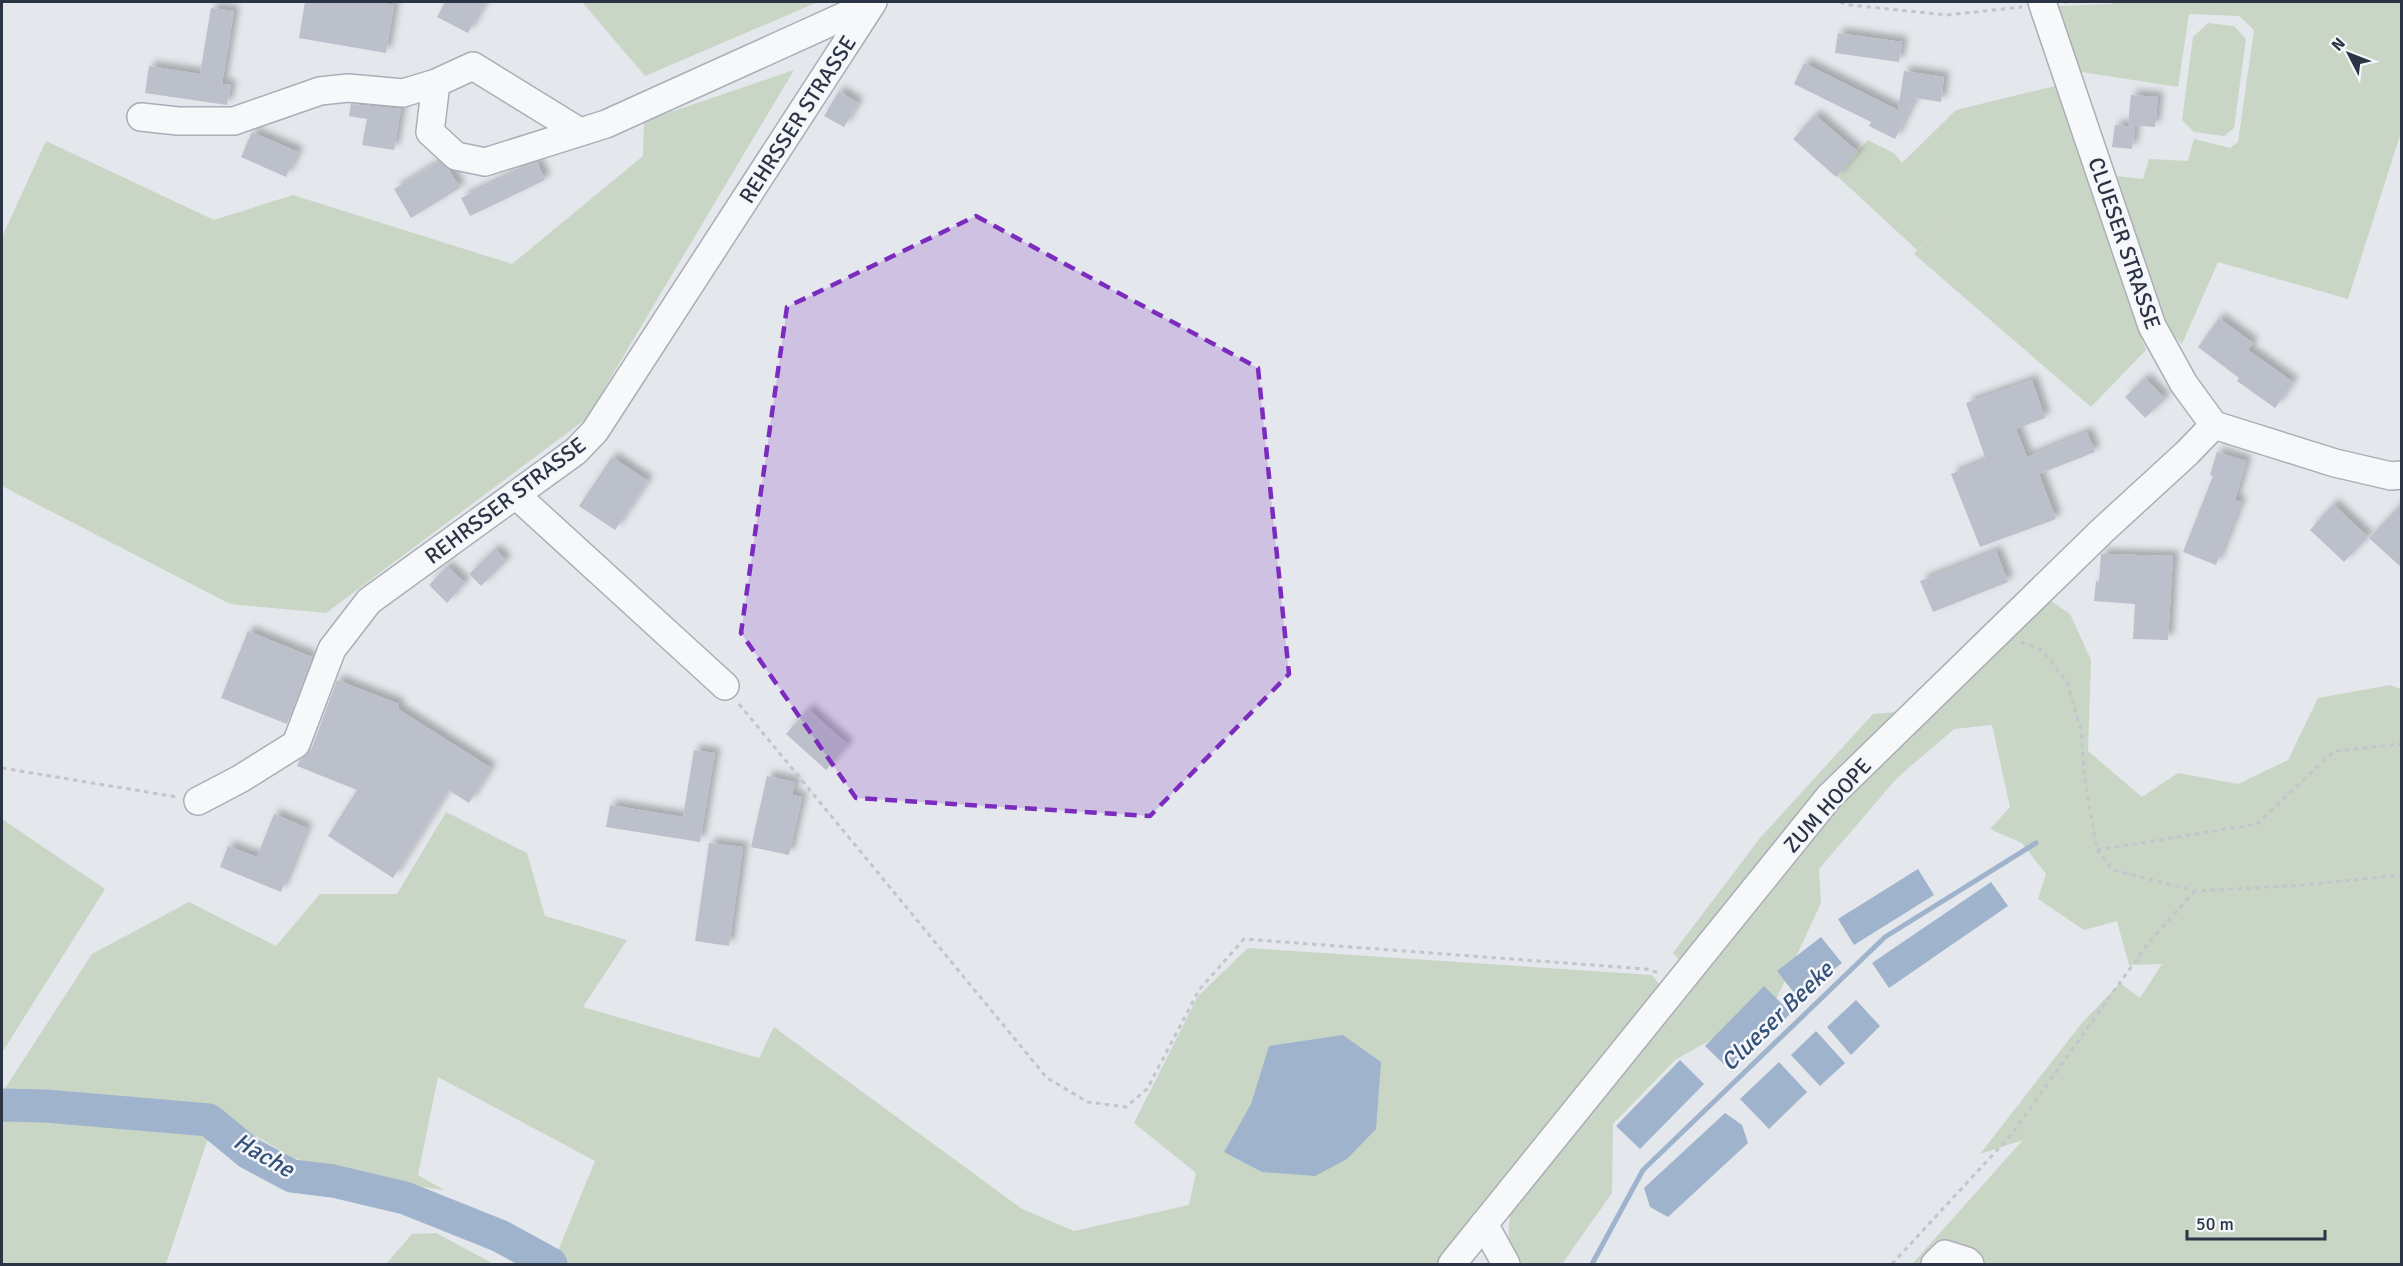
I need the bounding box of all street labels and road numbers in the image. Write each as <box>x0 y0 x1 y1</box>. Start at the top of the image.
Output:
street label: REHRSSER STRASSE <box>733 30 862 208</box>
street label: CLUESER STRASSE <box>2082 154 2167 333</box>
street label: REHRSSER STRASSE <box>419 431 591 570</box>
street label: ZUM HOOPE <box>1778 752 1877 858</box>

